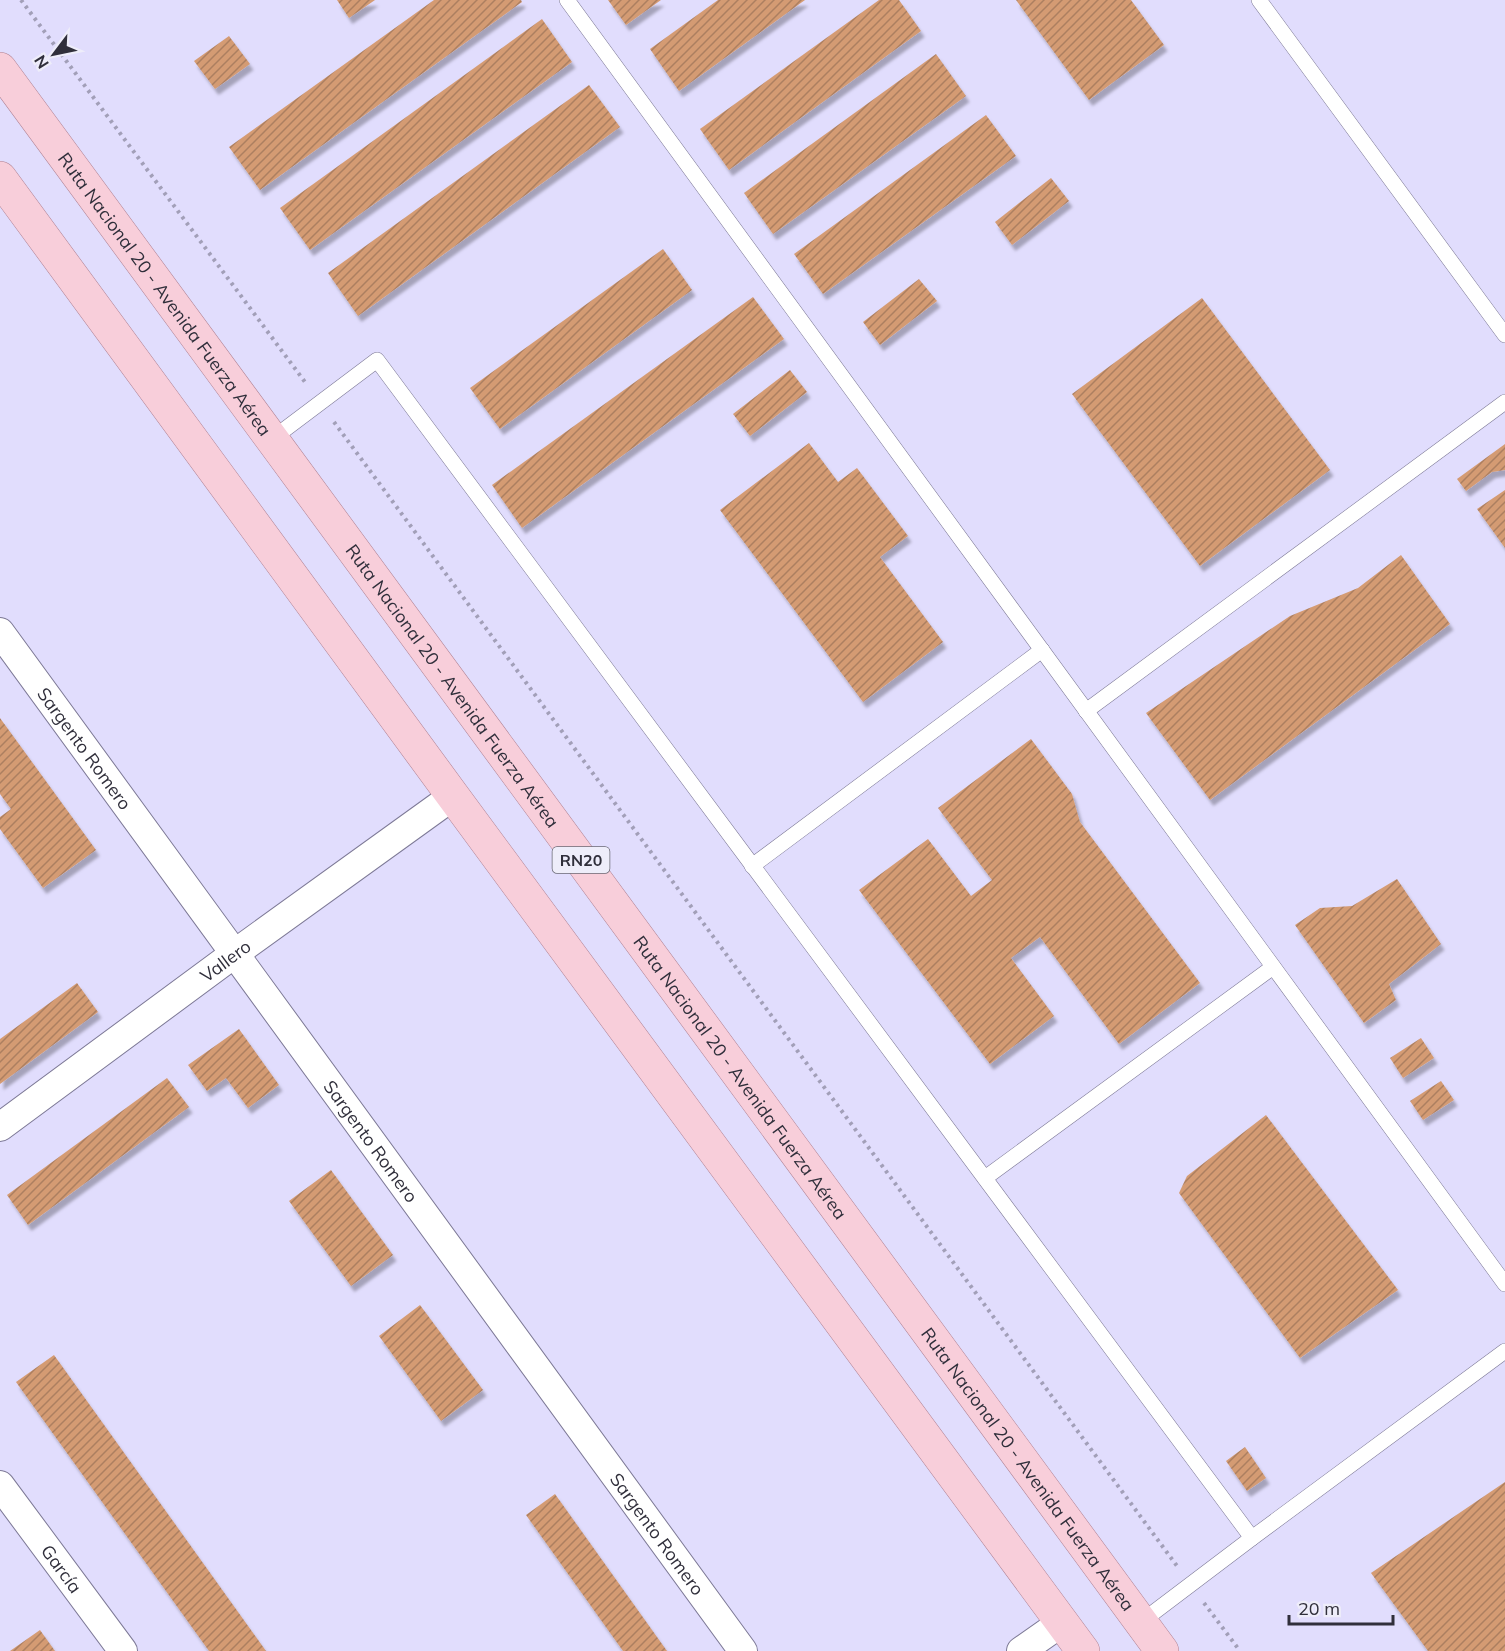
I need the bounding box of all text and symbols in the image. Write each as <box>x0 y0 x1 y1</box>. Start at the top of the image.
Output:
north arrow <box>24 24 84 84</box>
text: N <box>30 52 53 72</box>
street label: Ruta Nacional 20 - Avenida Fuerza Aérea <box>53 148 277 440</box>
street label: Ruta Nacional 20 - Avenida Fuerza Aérea <box>341 539 565 832</box>
street label: Sargento Romero <box>33 683 137 814</box>
road number: RN20 <box>552 847 610 873</box>
street label: Ruta Nacional 20 - Avenida Fuerza Aérea <box>629 931 852 1224</box>
street label: Vallero <box>195 934 255 987</box>
street label: Sargento Romero <box>319 1075 423 1207</box>
street label: Ruta Nacional 20 - Avenida Fuerza Aérea <box>917 1323 1140 1615</box>
street label: Sargento Romero <box>605 1468 710 1599</box>
street label: García <box>36 1540 87 1597</box>
scale bar <box>1289 1588 1392 1626</box>
text: 20 m <box>1298 1597 1340 1620</box>

